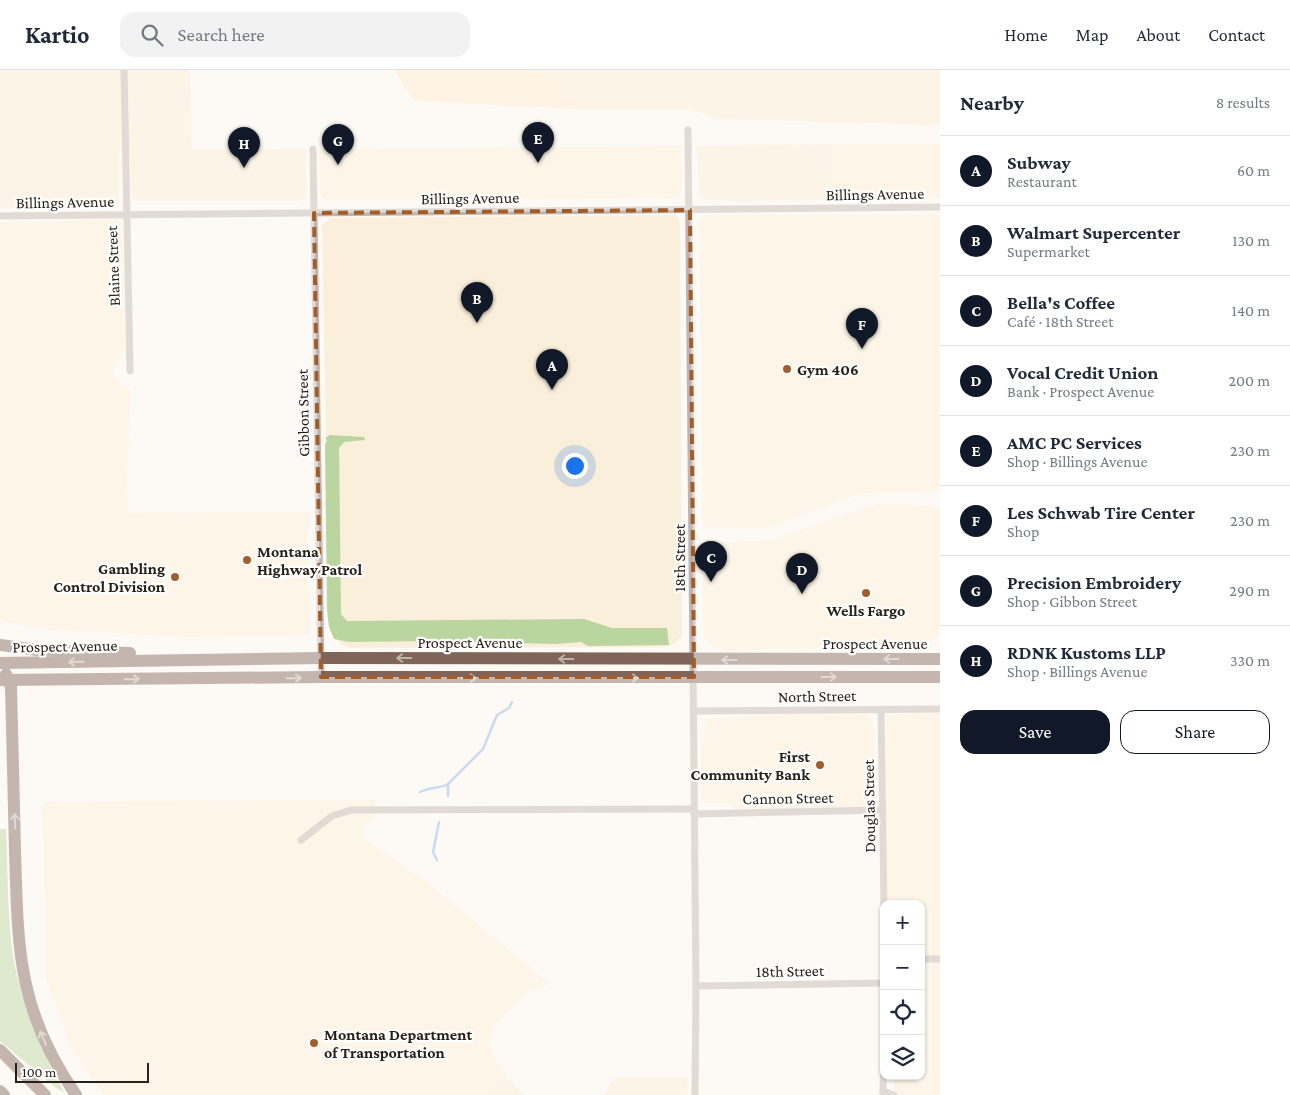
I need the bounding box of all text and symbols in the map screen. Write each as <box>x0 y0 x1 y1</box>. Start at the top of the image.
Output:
search box <box>120 12 470 57</box>
text: Kartio <box>25 21 90 48</box>
icon: search <box>138 21 166 49</box>
text: Search here <box>178 24 265 45</box>
text: Home <box>1005 25 1048 45</box>
text: Map <box>1076 25 1108 45</box>
text: About <box>1136 25 1180 45</box>
text: Contact <box>1208 25 1265 45</box>
text: Nearby <box>960 91 1024 115</box>
text: 8 results <box>1216 94 1270 111</box>
pin: E <box>522 122 554 163</box>
pin: G <box>322 124 354 165</box>
pin: H <box>228 127 260 168</box>
text: Subway <box>1007 152 1071 173</box>
text: A <box>971 162 981 179</box>
text: 60 m <box>1237 162 1270 179</box>
text: Restaurant <box>1007 173 1077 190</box>
street label: Billings Avenue <box>826 185 924 204</box>
street label: Billings Avenue <box>421 189 519 208</box>
street label: Billings Avenue <box>16 193 114 212</box>
text: Walmart Supercenter <box>1007 222 1180 243</box>
street label: Blaine Street <box>103 225 123 307</box>
text: B <box>971 232 981 249</box>
text: 130 m <box>1232 232 1270 249</box>
text: Supermarket <box>1007 243 1090 260</box>
pin: B <box>461 282 493 323</box>
text: Bella's Coffee <box>1007 292 1115 313</box>
text: C <box>971 302 981 319</box>
text: 140 m <box>1232 302 1270 319</box>
pin: F <box>846 308 878 349</box>
text: Café · 18th Street <box>1007 313 1114 330</box>
pin: A <box>536 349 568 390</box>
place label: Gym 406 <box>797 361 859 378</box>
text: Vocal Credit Union <box>1007 362 1158 383</box>
marker: Gym 406 <box>781 363 793 375</box>
street label: Gibbon Street <box>294 368 312 457</box>
text: D <box>970 372 982 389</box>
text: 200 m <box>1228 372 1270 389</box>
text: Bank · Prospect Avenue <box>1007 383 1154 400</box>
text: AMC PC Services <box>1007 432 1142 453</box>
text: E <box>971 442 981 459</box>
text: 230 m <box>1230 442 1270 459</box>
your location <box>562 453 588 479</box>
text: Shop · Billings Avenue <box>1007 453 1147 470</box>
text: Les Schwab Tire Center <box>1007 502 1195 523</box>
text: F <box>972 512 980 529</box>
text: 230 m <box>1230 512 1270 529</box>
street label: 18th Street <box>671 523 688 592</box>
text: Shop <box>1007 523 1039 540</box>
pin: C <box>695 541 727 582</box>
place label: Montana Highway Patrol <box>257 543 362 578</box>
pin: D <box>786 553 818 594</box>
marker: Montana Highway Patrol <box>241 554 253 566</box>
place label: Gambling Control Division <box>53 560 165 595</box>
marker: Gambling Control Division <box>169 571 181 583</box>
text: Precision Embroidery <box>1007 572 1181 593</box>
text: G <box>971 582 981 599</box>
text: 290 m <box>1229 582 1270 599</box>
marker: Wells Fargo <box>860 587 872 599</box>
text: Shop · Gibbon Street <box>1007 593 1137 610</box>
place label: Wells Fargo <box>826 602 905 619</box>
street label: Prospect Avenue <box>417 634 523 652</box>
street label: Prospect Avenue <box>822 635 928 653</box>
street label: Prospect Avenue <box>12 637 118 656</box>
text: RDNK Kustoms LLP <box>1007 642 1166 663</box>
text: H <box>971 652 981 669</box>
text: 330 m <box>1230 652 1270 669</box>
one-way arrow <box>396 653 412 663</box>
one-way arrow <box>559 654 575 664</box>
one-way arrow <box>884 654 900 664</box>
one-way arrow <box>721 655 738 665</box>
one-way arrow <box>68 657 84 667</box>
text: Shop · Billings Avenue <box>1007 663 1147 680</box>
one-way arrow <box>821 672 837 682</box>
one-way arrow <box>286 673 302 682</box>
one-way arrow <box>460 673 476 683</box>
one-way arrow <box>622 673 639 683</box>
one-way arrow <box>123 674 139 684</box>
street label: North Street <box>778 687 857 705</box>
button: Save <box>960 710 1110 754</box>
button: Share <box>1120 710 1270 754</box>
place label: First Community Bank <box>691 748 810 783</box>
marker: First Community Bank <box>814 759 826 771</box>
street label: Douglas Street <box>860 759 879 853</box>
street label: Cannon Street <box>742 789 834 807</box>
one-way arrow <box>10 814 19 830</box>
map controls <box>880 900 925 1080</box>
button: + <box>880 900 925 945</box>
button: − <box>880 945 925 990</box>
street label: 18th Street <box>756 962 825 980</box>
button: locate <box>880 990 925 1035</box>
place label: Montana Department of Transportation <box>324 1026 472 1061</box>
one-way arrow <box>38 1031 47 1046</box>
button: layers <box>880 1035 925 1080</box>
marker: Montana Department of Transportation <box>308 1037 320 1049</box>
scale bar <box>15 1060 149 1083</box>
text: 100 m <box>22 1064 56 1080</box>

